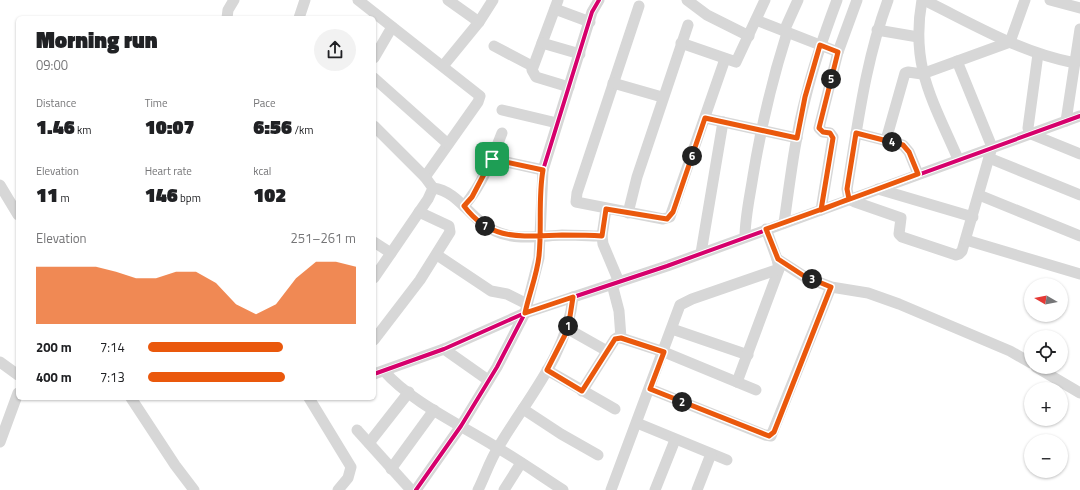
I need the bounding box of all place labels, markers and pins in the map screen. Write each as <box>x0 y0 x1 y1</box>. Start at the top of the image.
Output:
pin: 5 <box>821 69 841 89</box>
pin: 4 <box>882 132 902 152</box>
pin <box>475 142 509 176</box>
pin: 6 <box>682 146 702 166</box>
pin: 7 <box>475 216 495 236</box>
pin: 3 <box>802 269 822 289</box>
pin: 1 <box>558 316 578 336</box>
pin: 2 <box>672 392 692 412</box>

